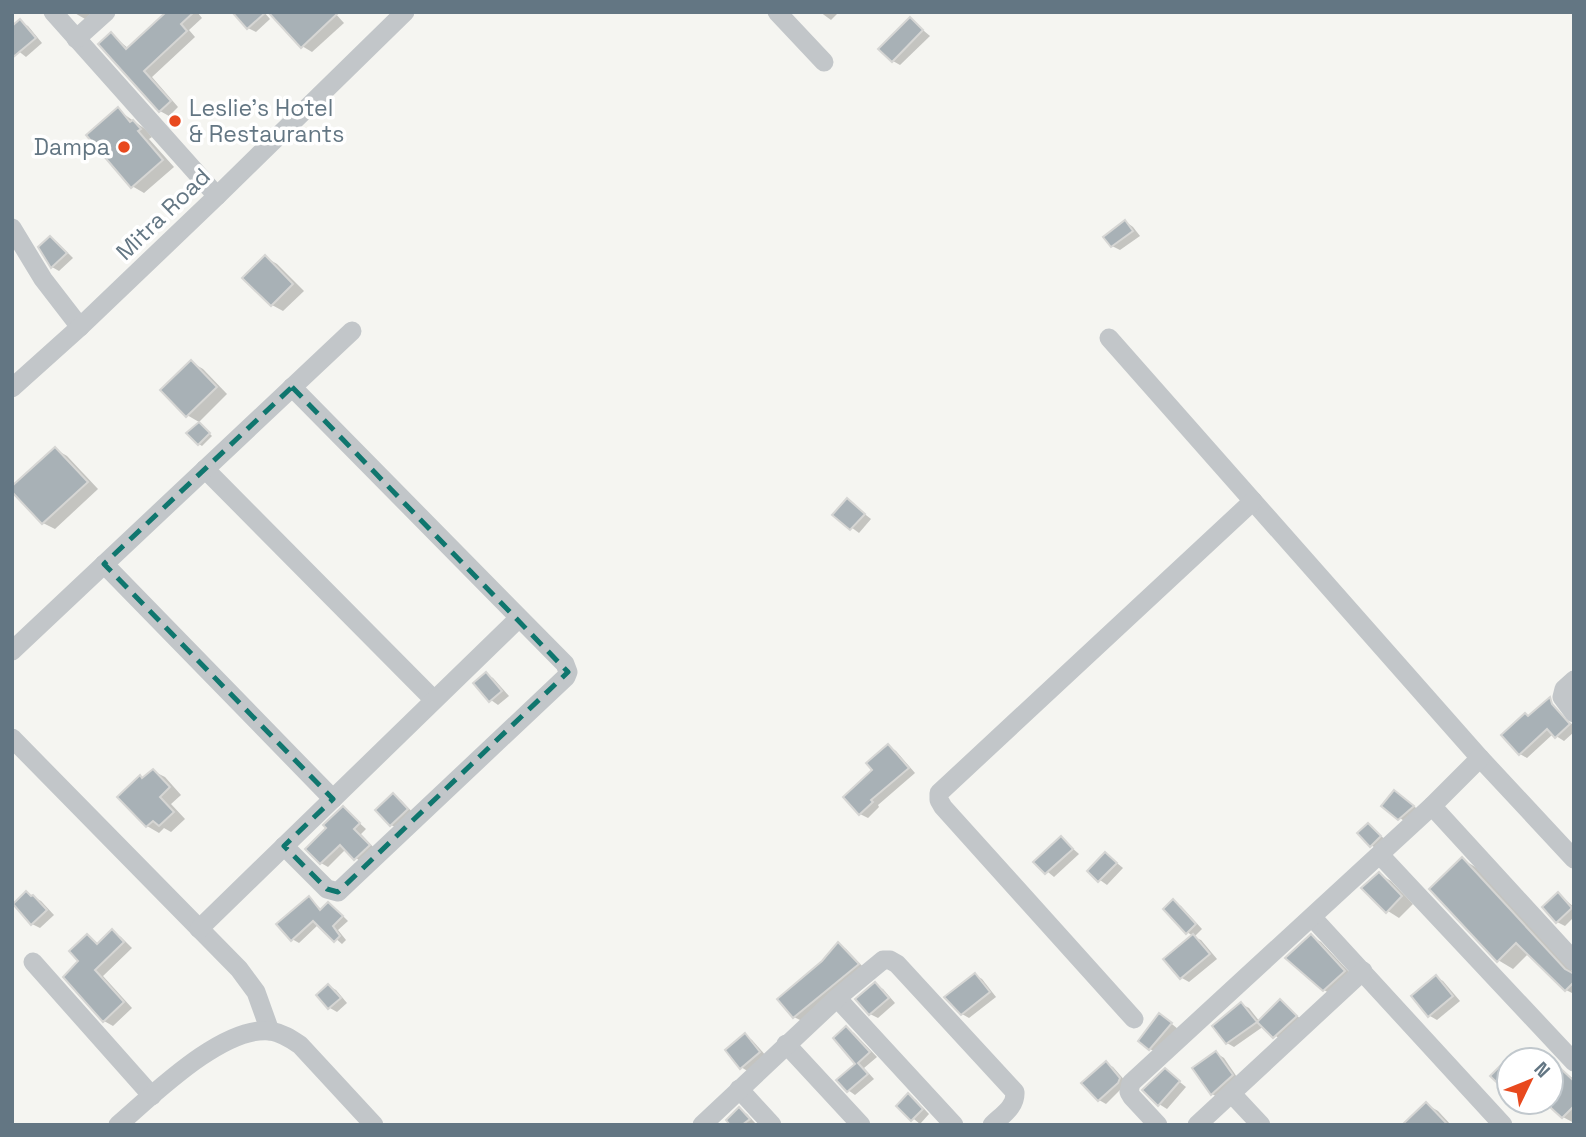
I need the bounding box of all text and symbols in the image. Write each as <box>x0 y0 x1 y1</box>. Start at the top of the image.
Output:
place label: Leslie's Hotel & Restaurants <box>189 93 344 149</box>
marker: Leslie's Hotel & Restaurants <box>167 113 183 129</box>
place label: Dampa <box>34 132 110 162</box>
marker: Dampa <box>116 139 132 155</box>
street label: Mitra Road <box>109 162 217 266</box>
north arrow <box>1495 1046 1565 1116</box>
text: N <box>1529 1057 1556 1083</box>

